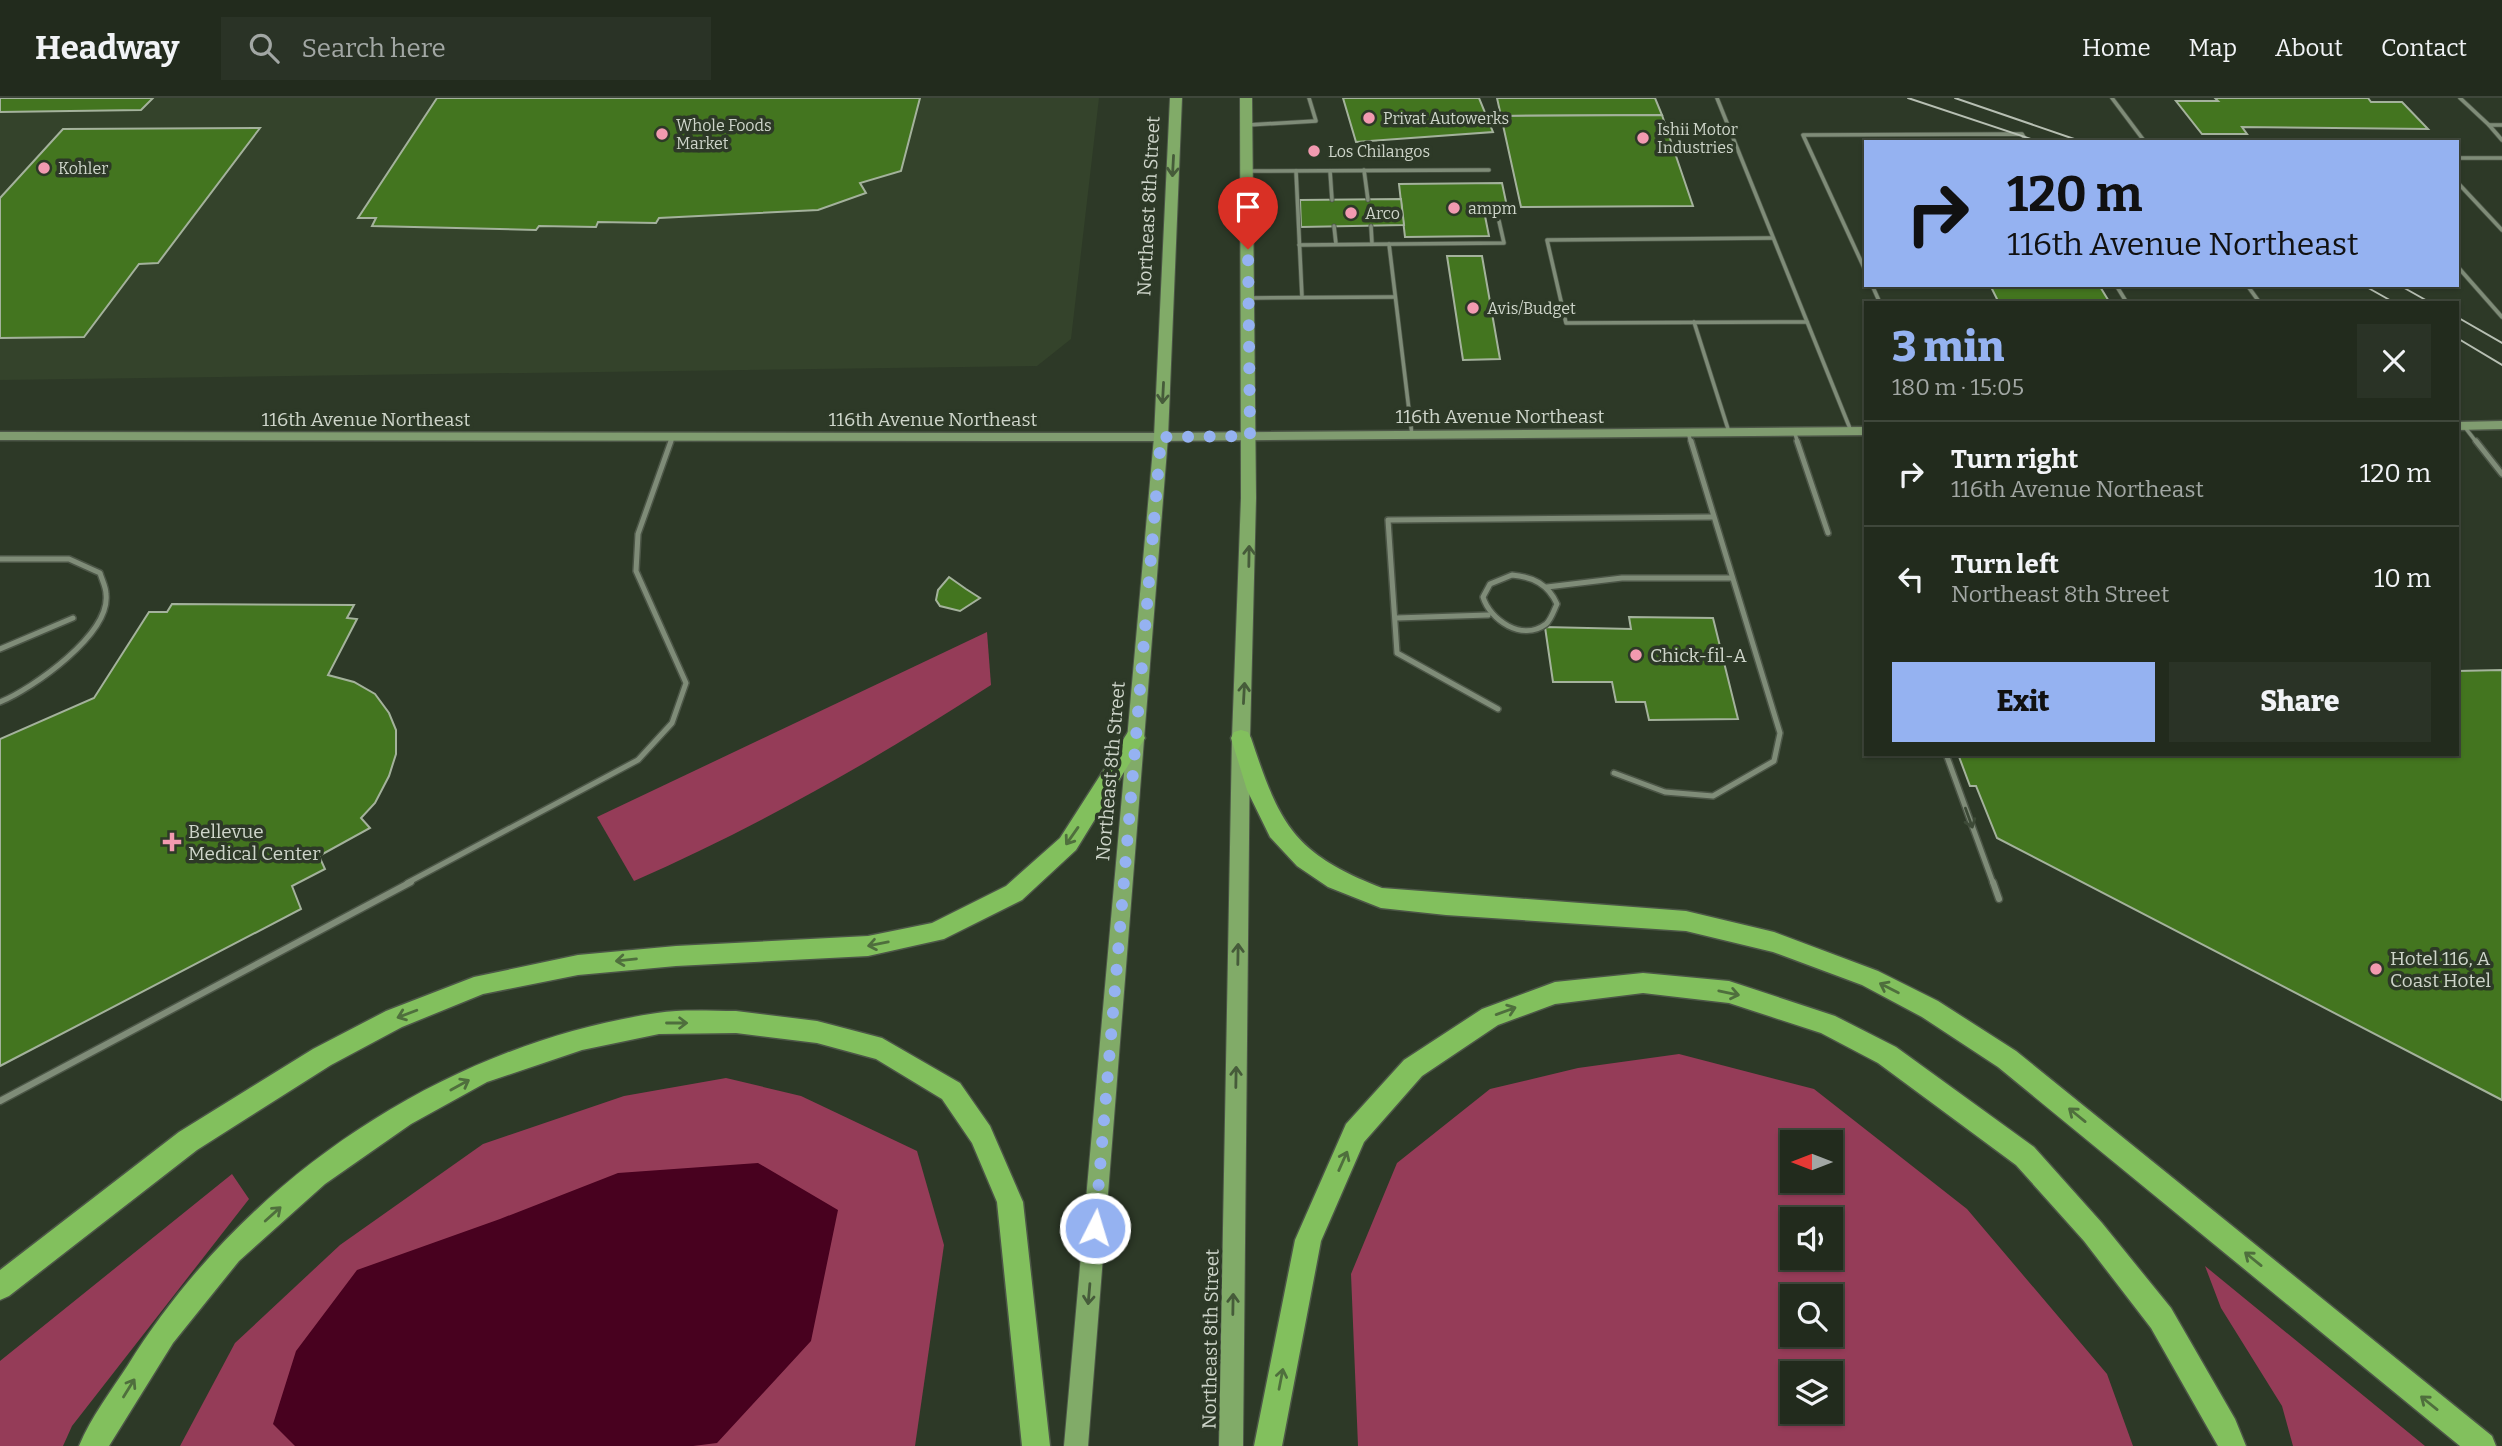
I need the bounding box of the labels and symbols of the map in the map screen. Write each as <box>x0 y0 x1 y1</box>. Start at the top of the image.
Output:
place label: Privat Autowerks <box>1383 109 1509 128</box>
marker: Privat Autowerks <box>1361 110 1377 126</box>
street label: Northeast 8th Street <box>1132 115 1165 297</box>
place label: Whole Foods Market <box>676 116 772 153</box>
place label: Ishii Motor Industries <box>1657 120 1738 157</box>
marker: Whole Foods Market <box>654 126 670 142</box>
marker: Ishii Motor Industries <box>1635 130 1651 146</box>
place label: Los Chilangos <box>1328 142 1430 161</box>
marker: Los Chilangos <box>1306 143 1322 159</box>
one-way arrow <box>1166 154 1179 177</box>
place label: Kohler <box>58 159 108 178</box>
marker: Kohler <box>36 160 52 176</box>
pin <box>1218 177 1278 249</box>
place label: ampm <box>1468 199 1517 218</box>
marker: ampm <box>1446 200 1462 216</box>
place label: Arco <box>1365 204 1400 223</box>
marker: Arco <box>1343 205 1359 221</box>
place label: Avis/Budget <box>1487 299 1576 318</box>
marker: Avis/Budget <box>1465 300 1481 316</box>
one-way arrow <box>1156 382 1169 405</box>
street label: 116th Avenue Northeast <box>1396 405 1605 428</box>
street label: 116th Avenue Northeast <box>262 408 471 431</box>
street label: 116th Avenue Northeast <box>829 408 1038 431</box>
one-way arrow <box>1242 545 1255 568</box>
place label: Chick-fil-A <box>1650 644 1747 667</box>
marker: Chick-fil-A <box>1628 647 1644 663</box>
street label: Northeast 8th Street <box>1091 680 1130 862</box>
one-way arrow <box>1237 682 1250 705</box>
one-way arrow <box>1964 807 1977 829</box>
place label: Bellevue Medical Center <box>188 820 321 865</box>
one-way arrow <box>1065 827 1080 846</box>
marker: Bellevue Medical Center <box>162 832 182 852</box>
one-way arrow <box>867 937 890 951</box>
one-way arrow <box>1231 943 1245 966</box>
place label: Hotel 116, A Coast Hotel <box>2390 947 2491 992</box>
one-way arrow <box>616 954 638 967</box>
marker: Hotel 116, A Coast Hotel <box>2368 961 2384 977</box>
one-way arrow <box>1879 981 1900 994</box>
one-way arrow <box>1717 987 1740 1001</box>
one-way arrow <box>1494 1004 1516 1016</box>
one-way arrow <box>396 1008 418 1021</box>
one-way arrow <box>665 1016 688 1030</box>
one-way arrow <box>1229 1066 1243 1089</box>
one-way arrow <box>449 1077 469 1091</box>
one-way arrow <box>2068 1108 2086 1123</box>
north arrow <box>1780 1130 1843 1194</box>
one-way arrow <box>1337 1151 1350 1173</box>
position arrow <box>1058 1191 1132 1265</box>
one-way arrow <box>264 1205 281 1222</box>
street label: Northeast 8th Street <box>1197 1249 1224 1429</box>
one-way arrow <box>2244 1251 2262 1267</box>
one-way arrow <box>1082 1283 1095 1305</box>
one-way arrow <box>1226 1293 1240 1316</box>
one-way arrow <box>1274 1368 1288 1391</box>
one-way arrow <box>122 1378 136 1398</box>
one-way arrow <box>2421 1395 2439 1411</box>

